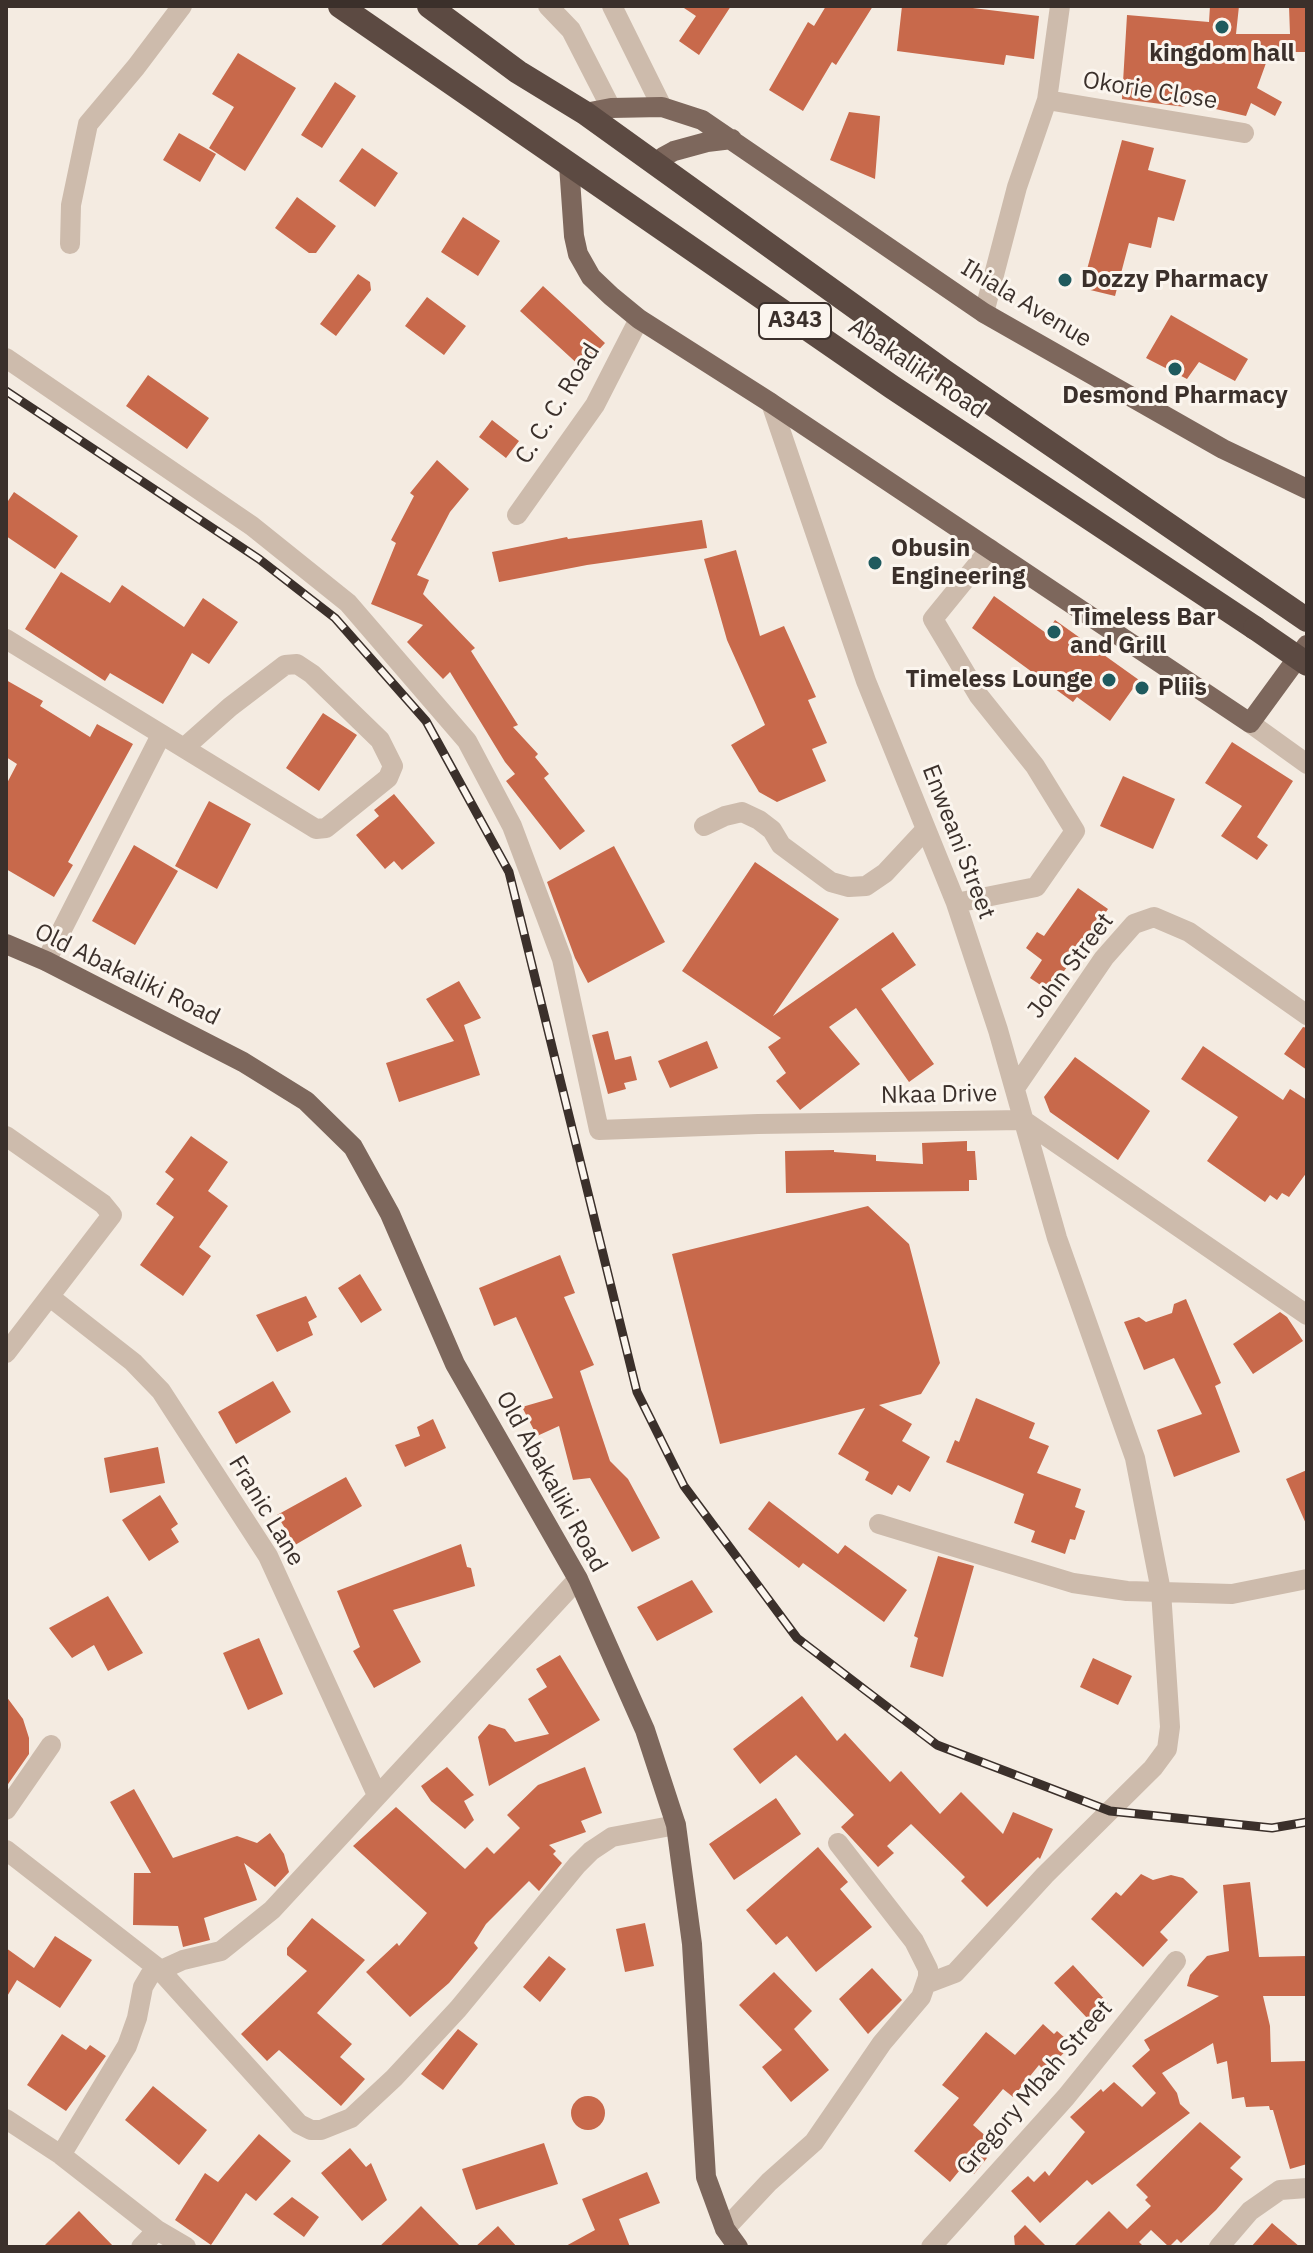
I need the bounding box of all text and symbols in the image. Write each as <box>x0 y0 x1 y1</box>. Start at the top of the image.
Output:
marker: kingdom hall <box>1213 18 1231 36</box>
place label: kingdom hall <box>1149 40 1295 68</box>
street label: Okorie Close <box>1081 66 1219 116</box>
street label: Ihiala Avenue <box>955 254 1097 354</box>
place label: Dozzy Pharmacy <box>1081 266 1268 294</box>
marker: Dozzy Pharmacy <box>1056 271 1074 289</box>
road number: A343 <box>759 303 831 339</box>
street label: Abakaliki Road <box>843 312 991 426</box>
street label: C. C. C. Road <box>510 339 606 469</box>
marker: Desmond Pharmacy <box>1166 360 1184 378</box>
place label: Desmond Pharmacy <box>1062 382 1288 410</box>
place label: Obusin Engineering <box>891 535 1025 591</box>
marker: Obusin Engineering <box>866 554 884 572</box>
place label: Timeless Bar and Grill <box>1070 604 1216 660</box>
marker: Timeless Bar and Grill <box>1045 623 1063 641</box>
place label: Timeless Lounge <box>906 666 1093 694</box>
marker: Timeless Lounge <box>1100 671 1118 689</box>
place label: Pliis <box>1158 674 1207 702</box>
marker: Pliis <box>1133 679 1151 697</box>
street label: Enweani Street <box>915 761 1001 923</box>
street label: John Street <box>1022 908 1120 1024</box>
street label: Old Abakaliki Road <box>30 918 224 1032</box>
street label: Nkaa Drive <box>881 1080 997 1110</box>
street label: Old Abakaliki Road <box>489 1386 613 1578</box>
street label: Franic Lane <box>222 1451 310 1571</box>
street label: Gregory Mbah Street <box>951 1995 1119 2181</box>

